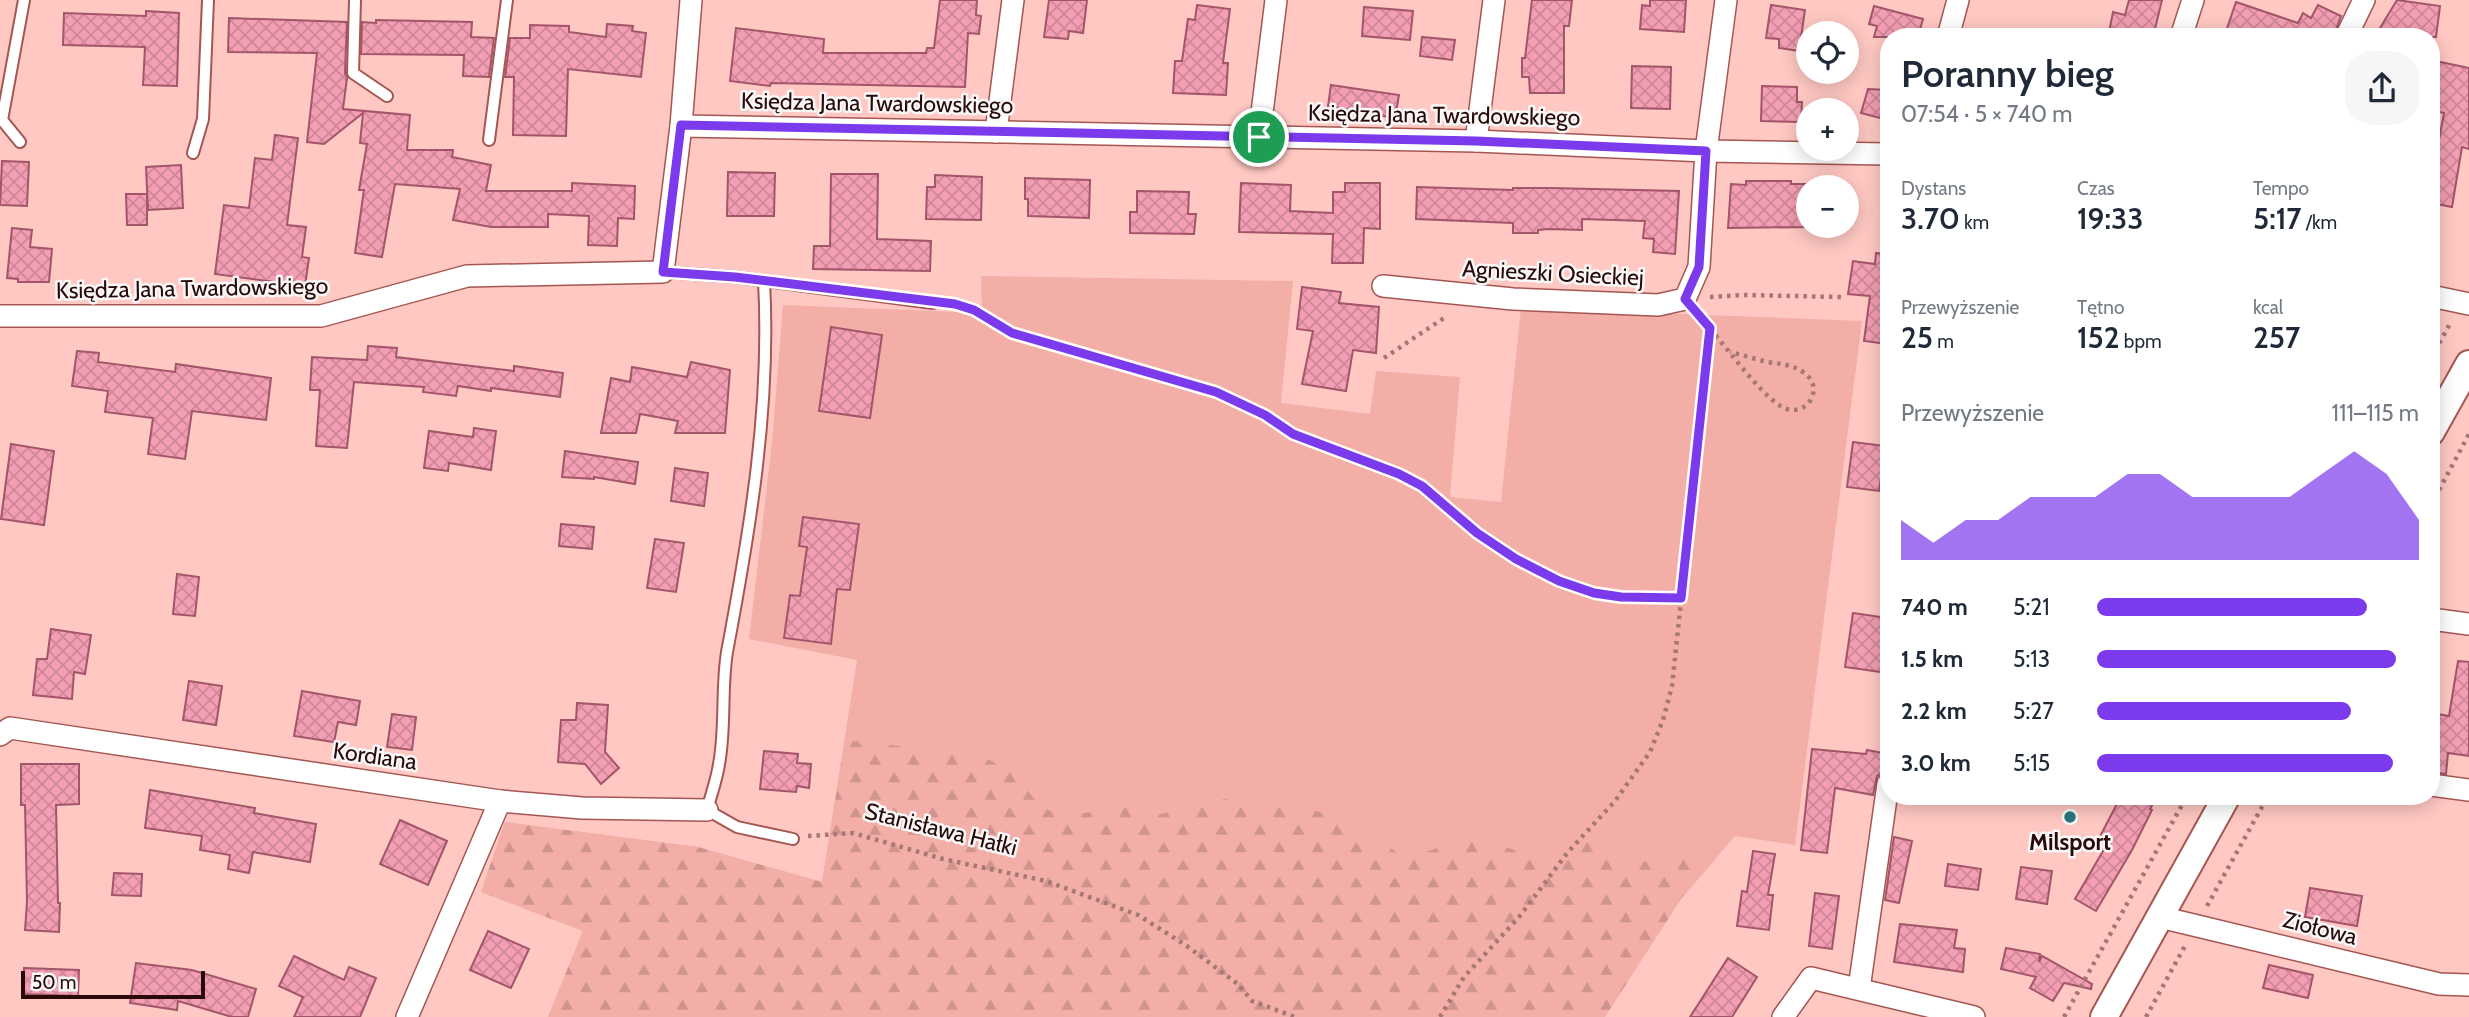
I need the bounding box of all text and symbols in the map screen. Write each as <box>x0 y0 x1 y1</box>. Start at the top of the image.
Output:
map controls <box>1796 21 1859 238</box>
button: locate <box>1796 21 1859 84</box>
text: Poranny bieg <box>1901 50 2114 97</box>
button: share <box>2345 51 2419 125</box>
street label: Księdza Jana Twardowskiego <box>741 87 1013 119</box>
button: + <box>1796 98 1859 161</box>
street label: Księdza Jana Twardowskiego <box>1308 99 1580 131</box>
text: 07:54 · 5 × 740 m <box>1901 100 2072 128</box>
pin <box>1229 107 1289 167</box>
icon: arrive <box>1240 118 1278 156</box>
button: − <box>1796 175 1859 238</box>
text: Dystans <box>1901 177 1966 200</box>
text: Czas <box>2077 177 2115 200</box>
text: Tempo <box>2253 177 2309 200</box>
text: 3.70 <box>1901 200 1960 237</box>
text: 19:33 <box>2077 200 2143 237</box>
text: 5:17 <box>2253 200 2302 237</box>
text: km <box>1960 211 1989 234</box>
text: /km <box>2302 211 2337 234</box>
street label: Agnieszki Osieckiej <box>1462 254 1644 292</box>
street label: Księdza Jana Twardowskiego <box>56 272 328 304</box>
text: Przewyższenie <box>1901 296 2019 319</box>
text: Tętno <box>2077 296 2124 319</box>
text: kcal <box>2253 296 2283 319</box>
text: 25 <box>1901 319 1933 356</box>
text: 152 <box>2077 319 2120 356</box>
text: 257 <box>2253 319 2300 356</box>
text: m <box>1933 330 1954 353</box>
text: bpm <box>2120 330 2162 353</box>
text: Przewyższenie <box>1901 399 2044 427</box>
text: 111–115 m <box>2332 399 2419 427</box>
text: 740 m <box>1901 593 1968 621</box>
text: 5:21 <box>2013 593 2050 621</box>
text: 1.5 km <box>1901 645 1963 673</box>
text: 5:13 <box>2013 645 2050 673</box>
text: 2.2 km <box>1901 697 1967 725</box>
text: 5:27 <box>2013 697 2054 725</box>
street label: Kordiana <box>331 736 419 776</box>
text: 3.0 km <box>1901 749 1971 777</box>
text: 5:15 <box>2013 749 2050 777</box>
street label: Stanisława Hałki <box>862 797 1020 861</box>
marker: Milsport <box>2062 809 2078 825</box>
place label: Milsport <box>2029 828 2111 856</box>
street label: Ziołowa <box>2280 905 2360 951</box>
scale bar <box>21 968 205 1000</box>
text: 50 m <box>32 971 76 994</box>

